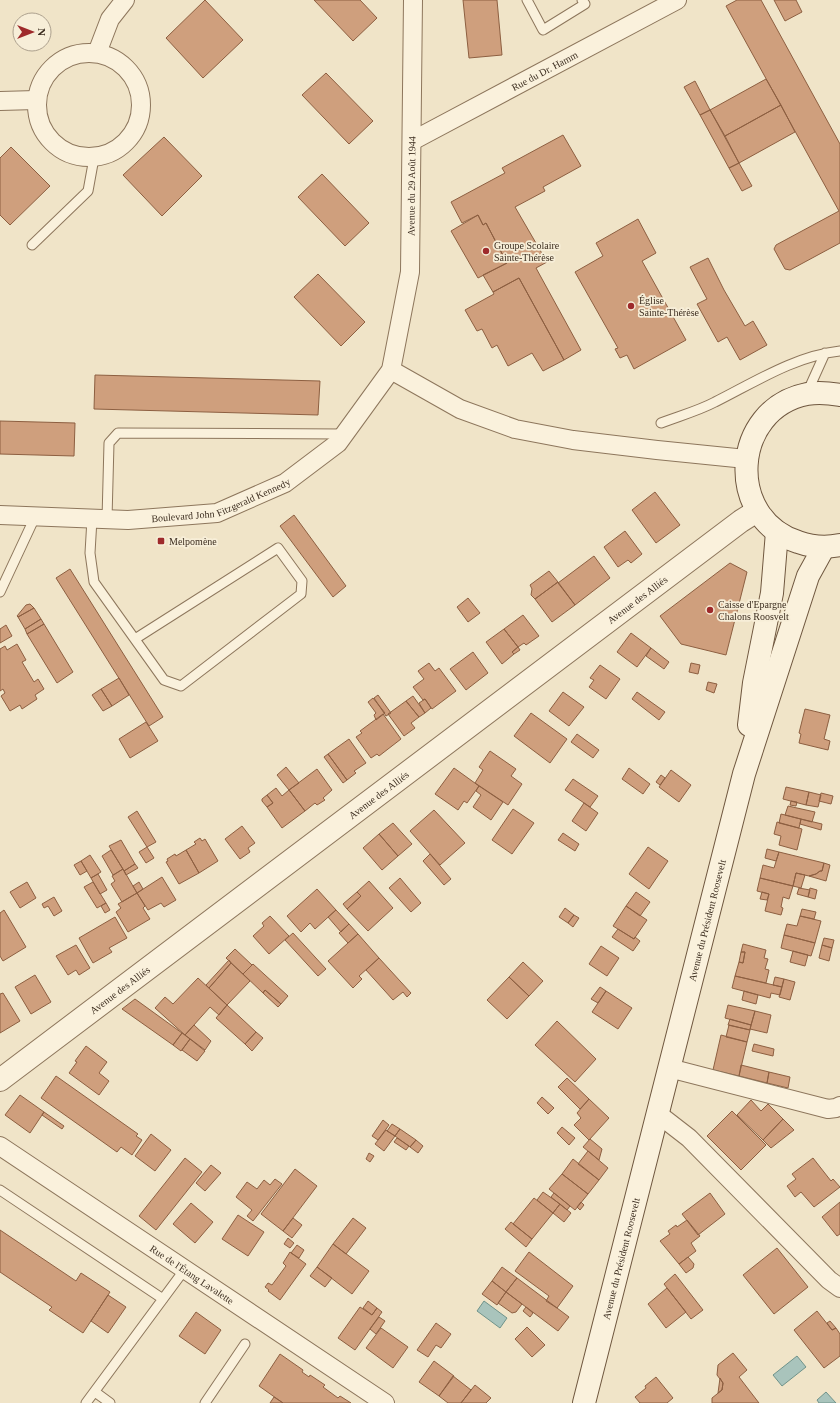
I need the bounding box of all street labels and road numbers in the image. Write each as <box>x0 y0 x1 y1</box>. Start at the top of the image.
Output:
street label: Rue du Dr. Hamm <box>510 49 580 93</box>
street label: Avenue du 29 Août 1944 <box>405 136 417 236</box>
street label: Boulevard John Fitzgerald Kennedy <box>151 476 292 524</box>
street label: Avenue des Alliés <box>605 574 670 626</box>
street label: Avenue des Alliés <box>347 769 411 821</box>
street label: Avenue du Président Roosevelt <box>686 858 728 983</box>
street label: Avenue des Alliés <box>88 964 152 1016</box>
street label: Avenue du Président Roosevelt <box>600 1196 642 1321</box>
street label: Rue de l'Étang Lavalette <box>148 1243 236 1307</box>

